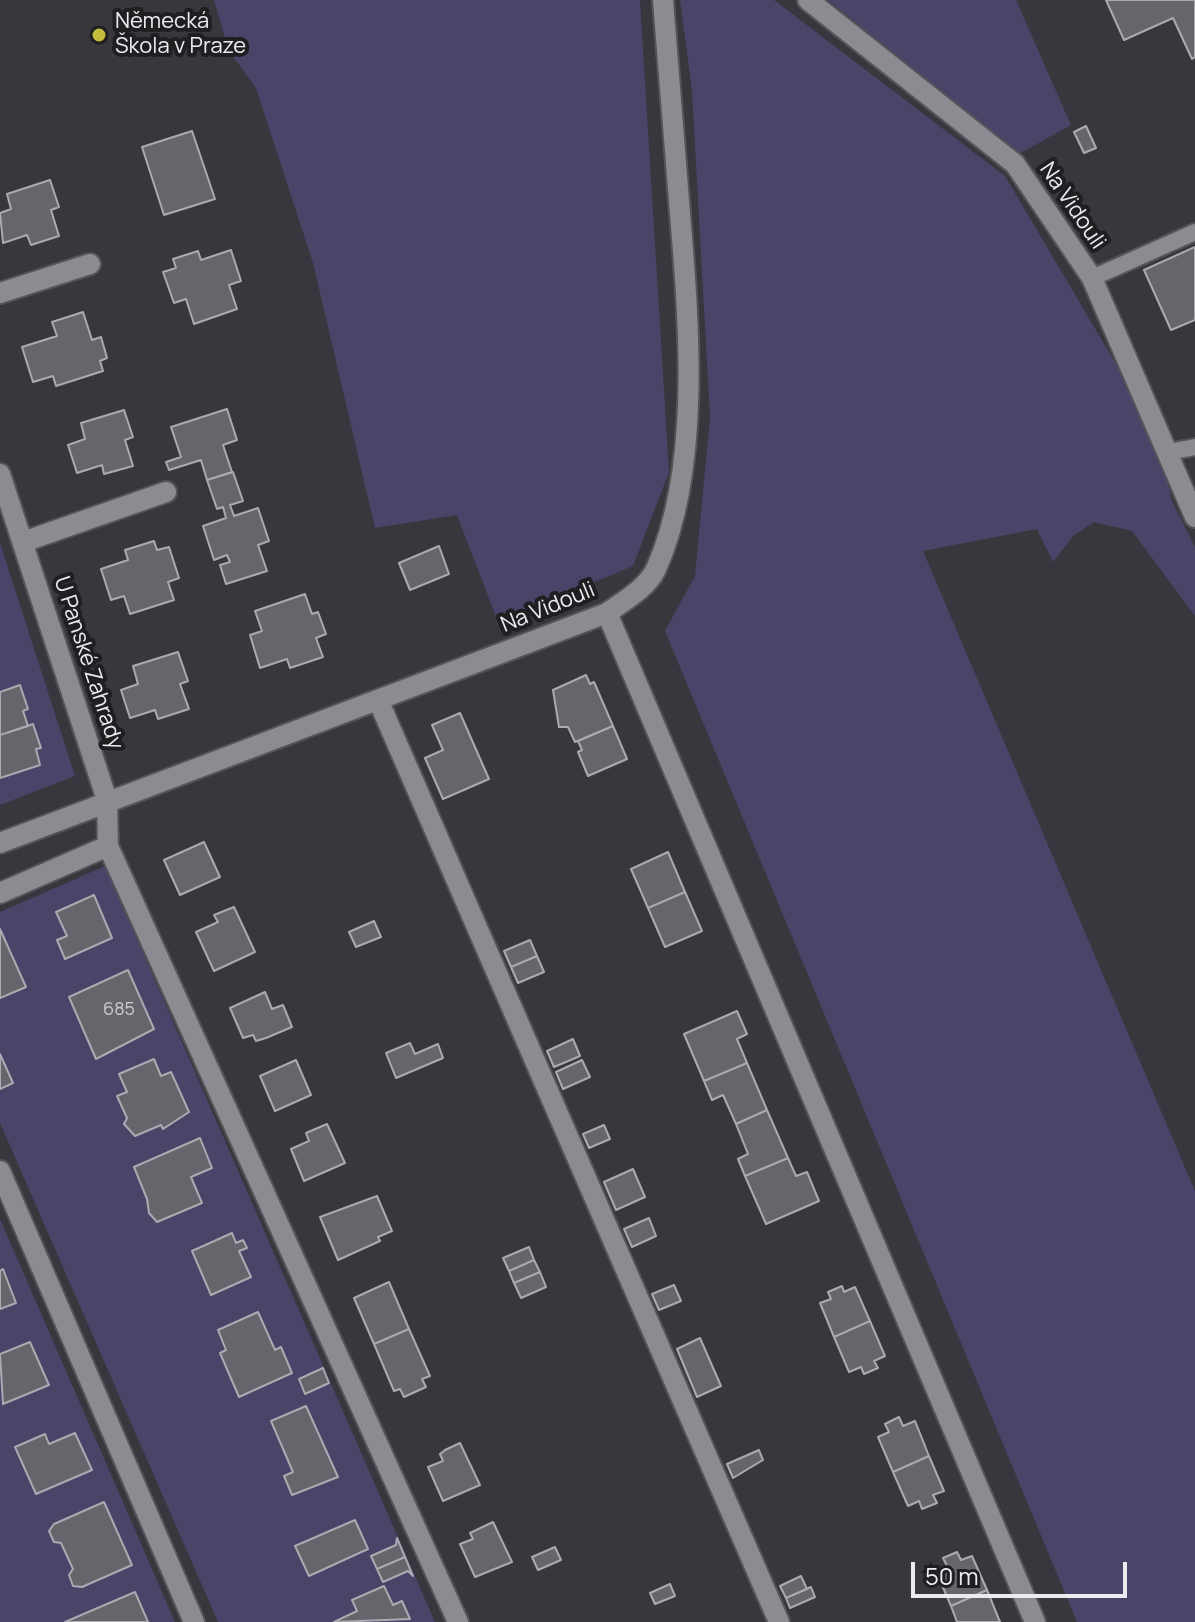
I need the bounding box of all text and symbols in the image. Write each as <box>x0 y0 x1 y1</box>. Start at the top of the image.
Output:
place label: Německá Škola v Praze <box>115 9 246 60</box>
marker: Německá Škola v Praze <box>90 26 108 44</box>
street label: Na Vidouli <box>1033 158 1111 254</box>
street label: U Panské Zahrady <box>48 573 128 753</box>
street label: Na Vidouli <box>497 577 599 639</box>
house number: 685 <box>103 999 135 1021</box>
scale bar <box>915 1546 1131 1596</box>
text: 50 m <box>925 1559 979 1592</box>

